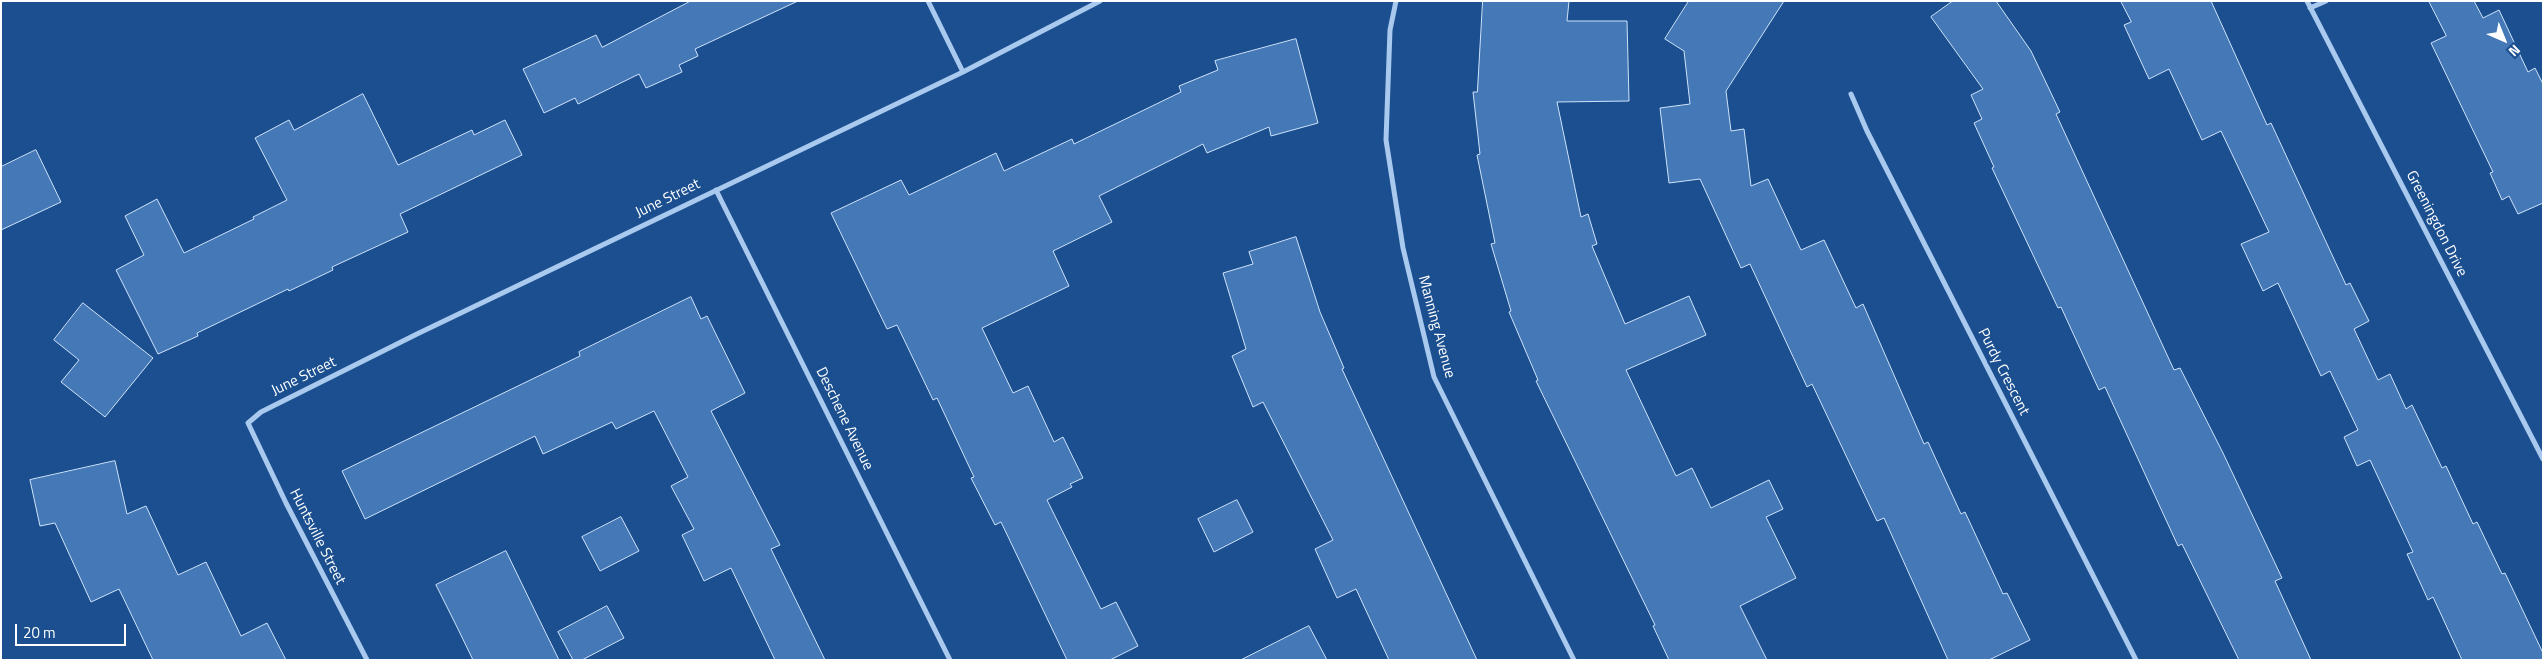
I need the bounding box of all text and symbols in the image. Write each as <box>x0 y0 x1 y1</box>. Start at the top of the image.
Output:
north arrow <box>2479 15 2529 65</box>
text: N <box>2504 40 2526 62</box>
street label: Greeningdon Drive <box>2402 168 2470 280</box>
street label: June Street <box>633 176 703 222</box>
street label: Manning Avenue <box>1414 274 1458 380</box>
street label: Purdy Crescent <box>1973 325 2033 419</box>
street label: June Street <box>269 354 339 400</box>
street label: Deschene Avenue <box>811 365 877 473</box>
street label: Huntsville Street <box>285 486 349 588</box>
scale bar <box>18 614 129 646</box>
text: 20 m <box>23 621 56 644</box>

